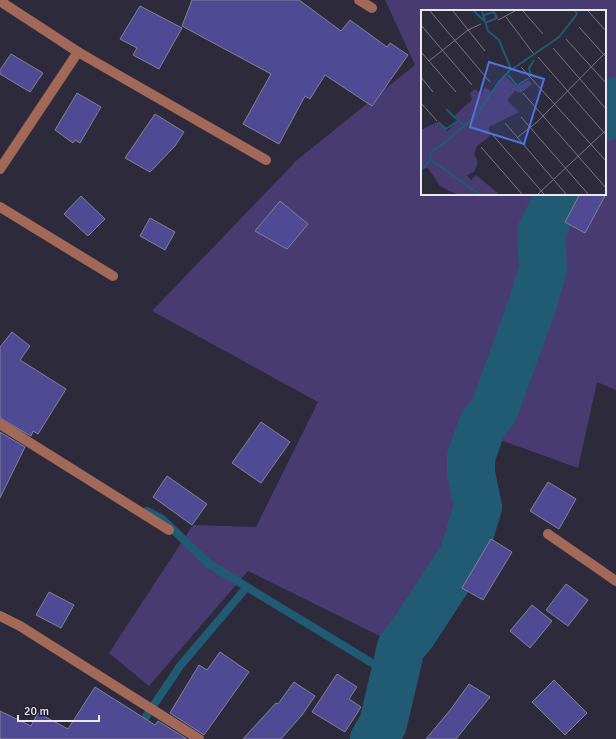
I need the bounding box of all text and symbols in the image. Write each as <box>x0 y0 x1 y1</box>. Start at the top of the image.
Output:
inset map <box>421 10 606 195</box>
scale bar <box>18 697 99 723</box>
text: 20 m <box>24 704 49 719</box>

